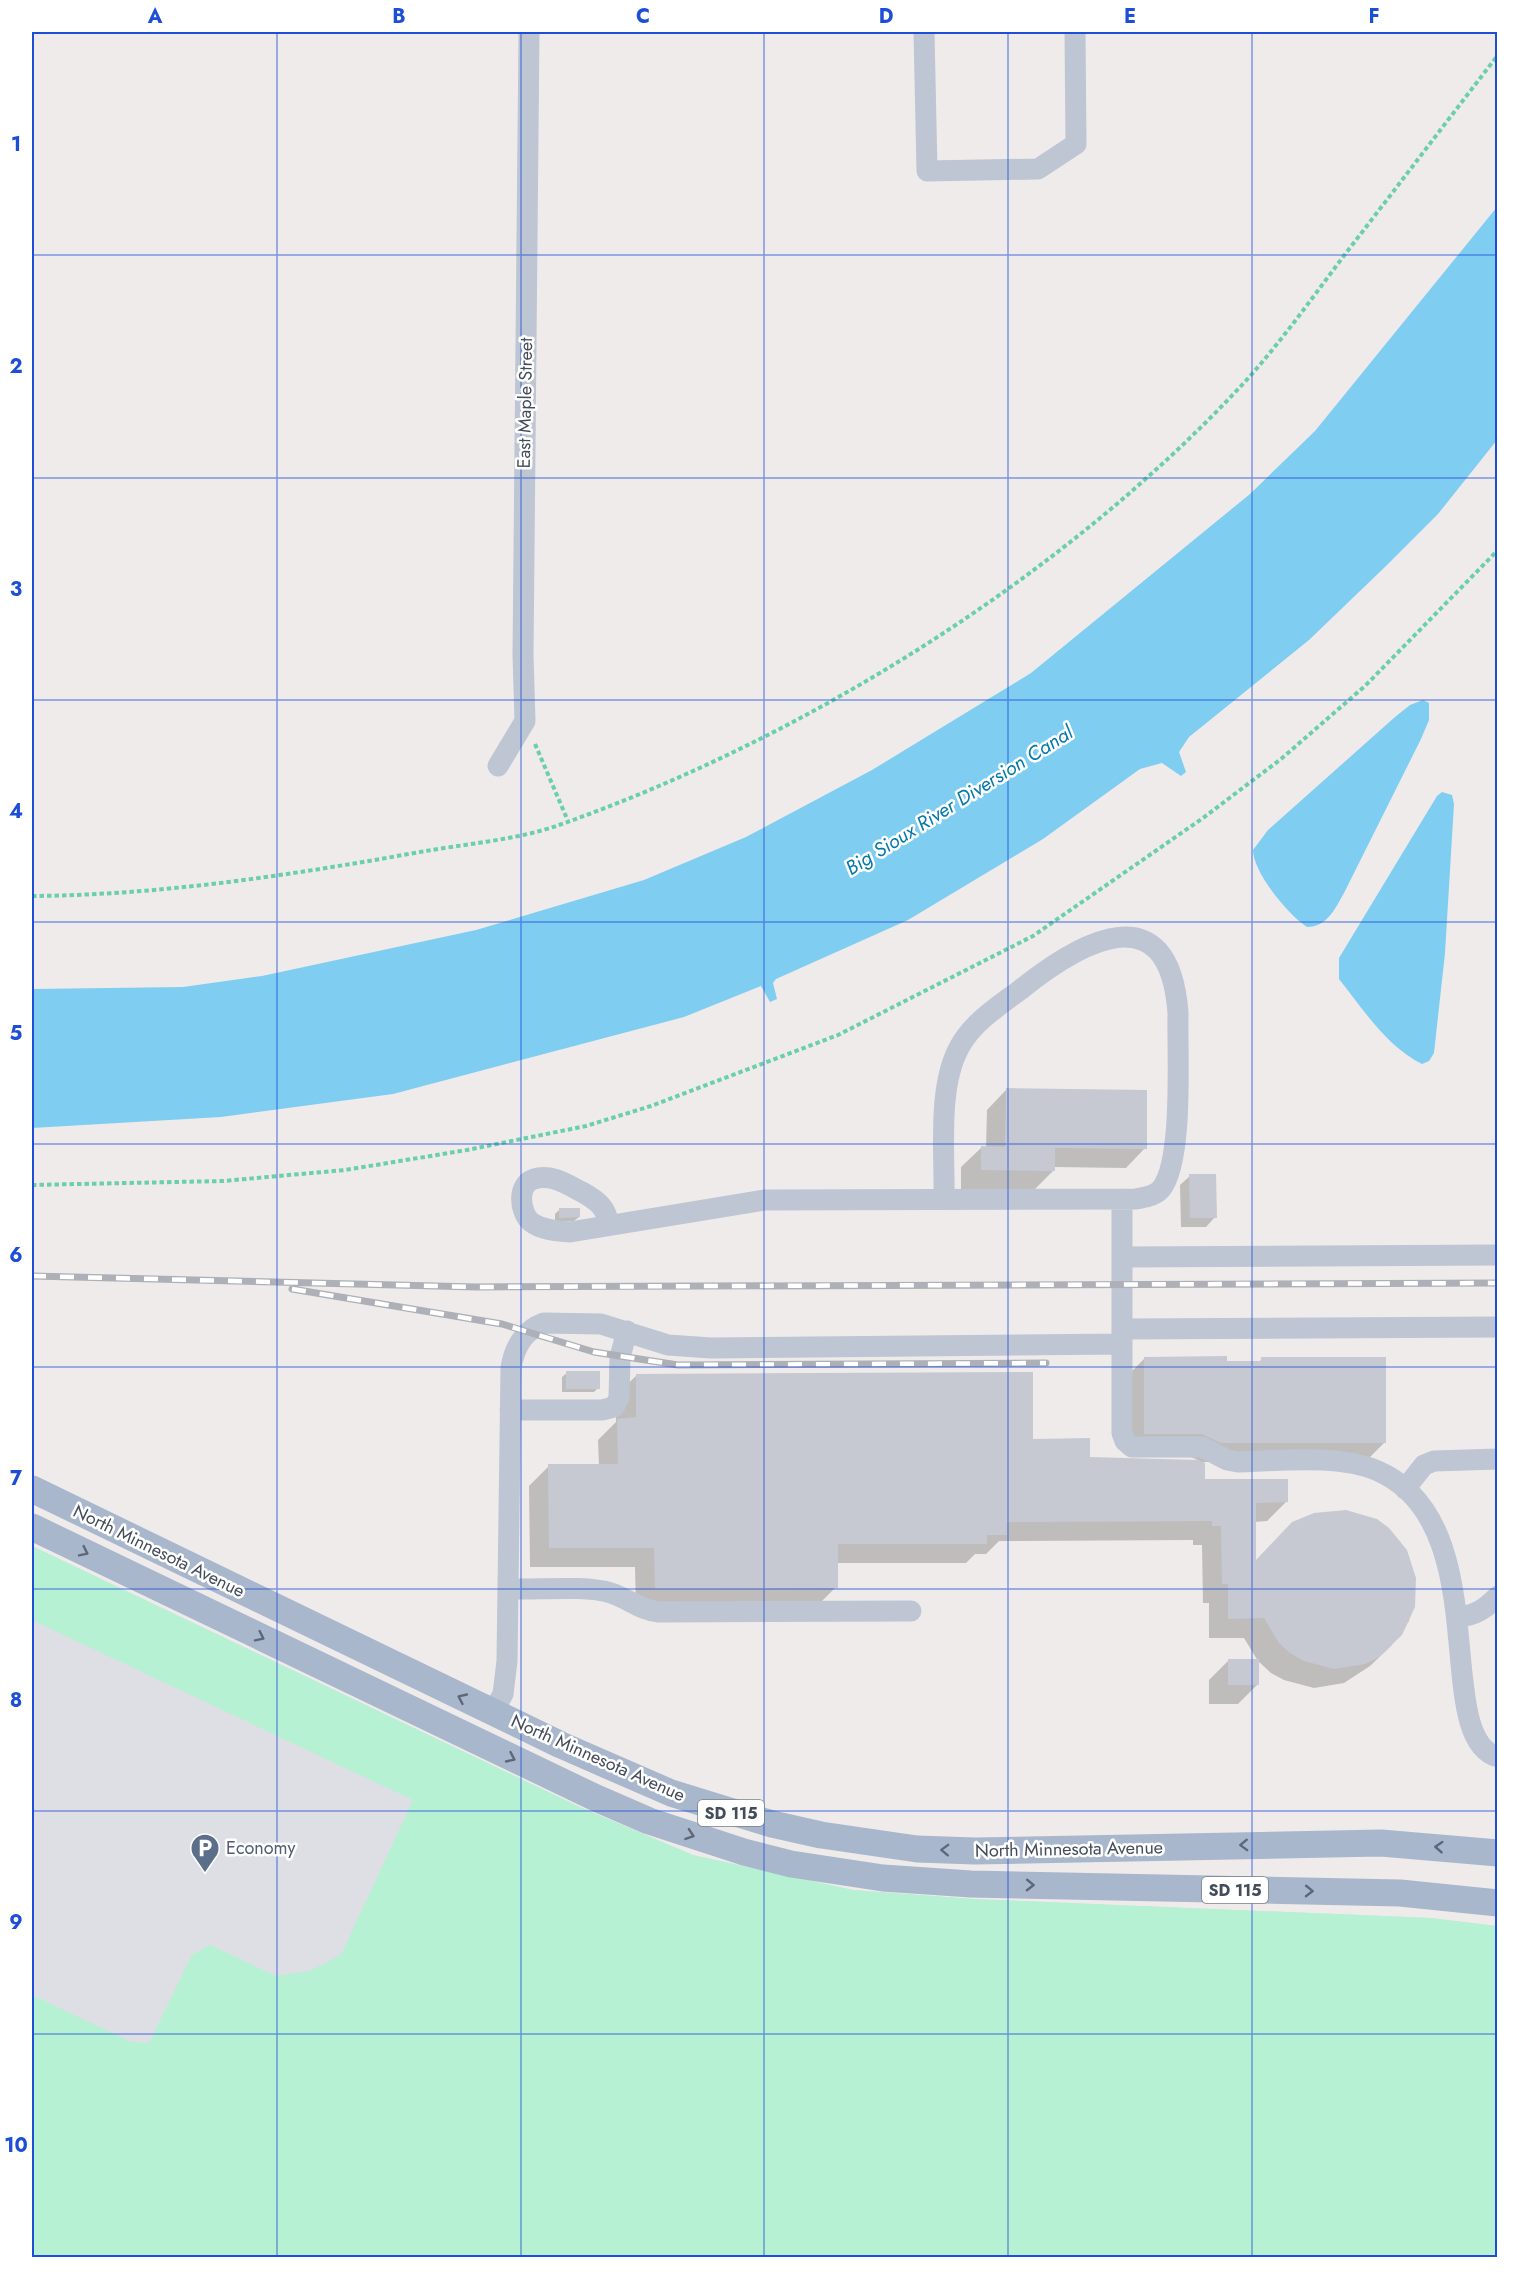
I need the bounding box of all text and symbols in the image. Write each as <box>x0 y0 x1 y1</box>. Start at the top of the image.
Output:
text: A <box>147 2 163 31</box>
text: B <box>392 2 406 31</box>
text: C <box>636 2 650 31</box>
text: D <box>879 2 893 31</box>
text: E <box>1124 2 1136 31</box>
text: F <box>1368 2 1380 31</box>
text: 1 <box>11 130 21 159</box>
street label: East Maple Street <box>511 337 539 469</box>
text: 2 <box>9 352 23 381</box>
text: 3 <box>10 575 22 604</box>
water label: Big Sioux River Diversion Canal <box>840 718 1080 882</box>
text: 4 <box>9 797 23 826</box>
text: 5 <box>10 1019 23 1048</box>
text: 6 <box>9 1241 23 1270</box>
text: 7 <box>10 1464 23 1493</box>
street label: North Minnesota Avenue <box>69 1498 249 1604</box>
one-way arrow <box>78 1545 89 1557</box>
one-way arrow <box>253 1630 264 1642</box>
text: 8 <box>10 1686 22 1715</box>
one-way arrow <box>458 1694 469 1706</box>
street label: North Minnesota Avenue <box>507 1708 689 1808</box>
one-way arrow <box>505 1750 516 1762</box>
road number: SD 115 <box>698 1800 764 1826</box>
one-way arrow <box>684 1827 695 1840</box>
parking icon: Economy <box>189 1832 221 1874</box>
street label: North Minnesota Avenue <box>975 1834 1163 1864</box>
place label: Economy <box>226 1835 296 1861</box>
one-way arrow <box>1240 1839 1249 1852</box>
one-way arrow <box>1435 1841 1444 1854</box>
one-way arrow <box>940 1843 949 1856</box>
road number: SD 115 <box>1202 1877 1268 1903</box>
one-way arrow <box>1025 1879 1034 1891</box>
one-way arrow <box>1304 1885 1313 1897</box>
text: 9 <box>9 1908 23 1937</box>
text: 10 <box>4 2131 28 2160</box>

